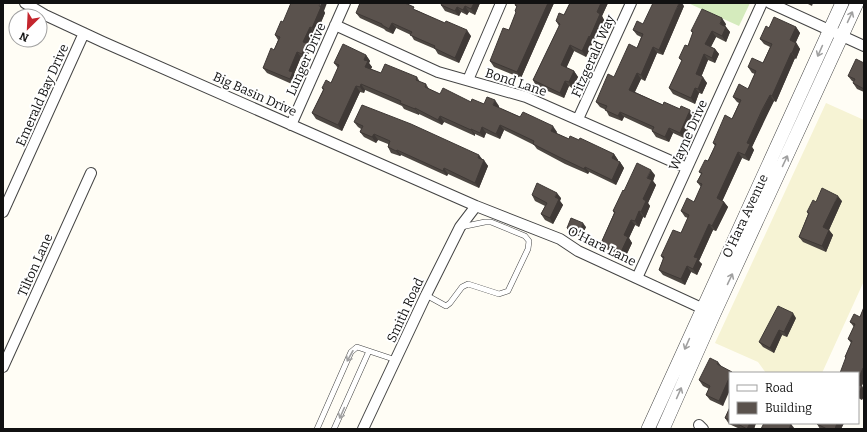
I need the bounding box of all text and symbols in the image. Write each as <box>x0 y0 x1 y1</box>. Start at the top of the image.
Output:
north arrow <box>8 8 48 48</box>
one-way arrow <box>847 11 854 23</box>
street label: Fitzgerald Way <box>568 12 618 99</box>
street label: Lunger Drive <box>283 20 329 98</box>
text: N <box>17 29 31 44</box>
street label: Emerald Bay Drive <box>13 42 71 148</box>
one-way arrow <box>816 45 824 57</box>
street label: Bond Lane <box>483 65 549 99</box>
street label: Big Basin Drive <box>211 69 299 119</box>
street label: Wayne Drive <box>666 97 710 173</box>
one-way arrow <box>782 155 789 167</box>
street label: O'Hara Avenue <box>719 172 771 260</box>
street label: O'Hara Lane <box>565 223 639 269</box>
street label: Tilton Lane <box>14 231 56 299</box>
one-way arrow <box>727 273 734 285</box>
street label: Smith Road <box>384 275 427 345</box>
one-way arrow <box>682 338 690 350</box>
one-way arrow <box>345 350 353 362</box>
legend <box>729 372 859 424</box>
text: Road <box>765 381 793 395</box>
one-way arrow <box>676 388 683 400</box>
text: Building <box>765 401 812 415</box>
one-way arrow <box>337 406 345 418</box>

